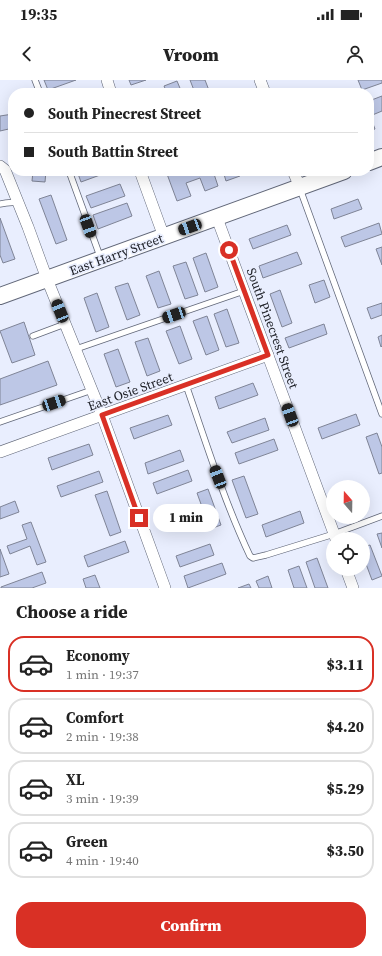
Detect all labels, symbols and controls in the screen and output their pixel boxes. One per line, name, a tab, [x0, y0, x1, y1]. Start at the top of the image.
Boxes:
text: 19:35	[20, 4, 57, 25]
text: Vroom	[163, 42, 219, 67]
icon: back	[16, 43, 38, 65]
icon: person	[344, 43, 366, 65]
text: South Pinecrest Street	[48, 103, 201, 124]
text: South Battin Street	[48, 141, 178, 162]
car	[78, 213, 98, 239]
car	[177, 217, 203, 237]
street label: East Harry Street	[67, 229, 166, 279]
route start	[220, 241, 238, 259]
street label: South Pinecrest Street	[243, 265, 303, 392]
car	[50, 298, 70, 324]
car	[161, 305, 187, 325]
street label: East Osie Street	[85, 368, 176, 415]
car	[41, 393, 67, 413]
car	[280, 402, 300, 428]
car	[208, 464, 228, 490]
north arrow	[326, 480, 370, 524]
map controls	[326, 480, 370, 576]
callout: 1 min	[153, 504, 219, 532]
route end	[130, 509, 148, 527]
text: 1 min	[169, 509, 203, 526]
button: locate	[326, 532, 370, 576]
text: Choose a ride	[16, 599, 128, 624]
text: Economy	[66, 645, 130, 666]
icon: car	[18, 646, 54, 682]
text: $3.11	[326, 654, 364, 675]
text: 1 min · 19:37	[66, 666, 139, 683]
text: Comfort	[66, 707, 124, 728]
icon: car	[18, 708, 54, 744]
text: $4.20	[326, 716, 364, 737]
text: 2 min · 19:38	[66, 728, 139, 745]
text: XL	[66, 769, 85, 790]
icon: car	[18, 770, 54, 806]
text: $5.29	[326, 778, 364, 799]
text: 3 min · 19:39	[66, 790, 139, 807]
text: Green	[66, 831, 108, 852]
icon: car	[18, 832, 54, 868]
text: $3.50	[326, 840, 364, 861]
text: 4 min · 19:40	[66, 852, 139, 869]
button: Confirm	[16, 902, 366, 948]

